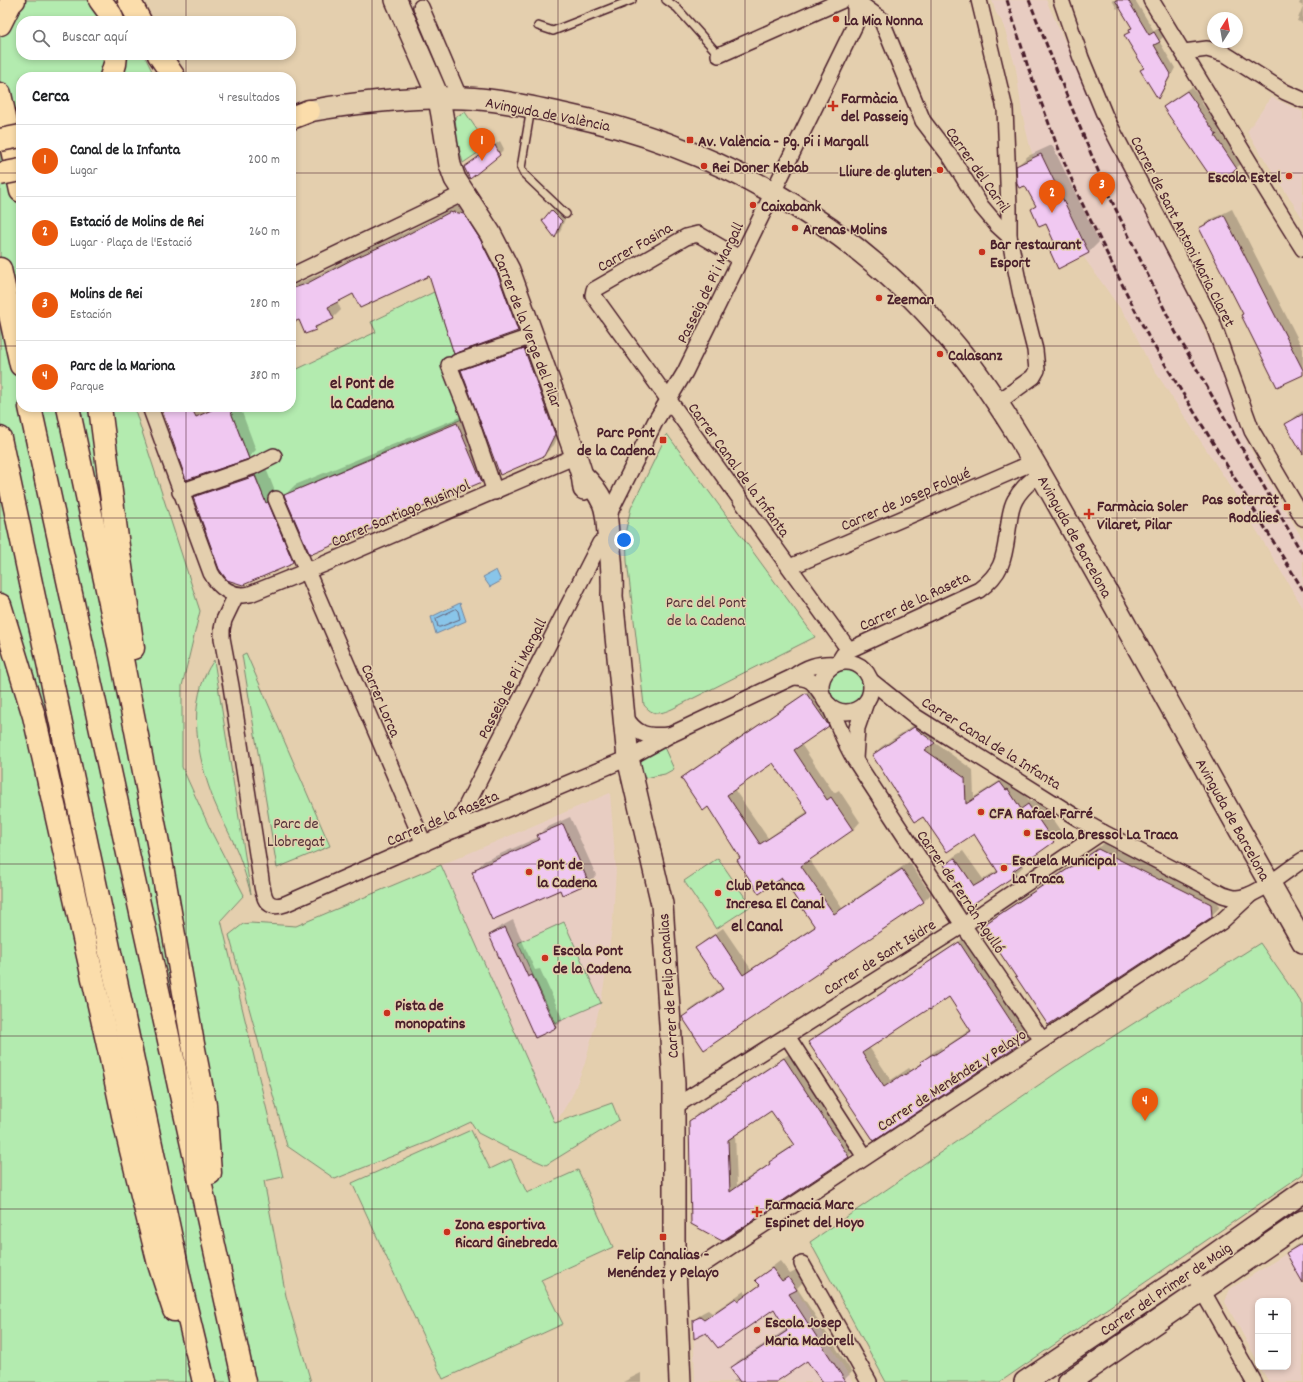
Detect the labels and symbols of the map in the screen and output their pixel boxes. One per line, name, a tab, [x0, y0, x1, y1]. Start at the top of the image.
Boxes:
place label: La Mia Nonna	[844, 10, 924, 33]
north arrow	[1207, 12, 1243, 48]
marker: La Mia Nonna	[831, 14, 841, 24]
place label: Farmàcia del Passeig	[841, 88, 908, 129]
street label: Avinguda de València	[483, 92, 612, 139]
marker: Farmàcia del Passeig	[828, 101, 838, 111]
street label: Carrer del Carril	[939, 123, 1015, 218]
pin: 1	[469, 128, 495, 161]
place label: Av. València - Pg. Pi i Margall	[698, 131, 869, 154]
street label: Carrer de Sant Antoni Maria Claret	[1123, 133, 1240, 332]
marker: Av. València - Pg. Pi i Margall	[685, 135, 695, 145]
place label: Rei Doner Kebab	[712, 157, 809, 180]
marker: Rei Doner Kebab	[699, 161, 709, 171]
place label: Lliure de gluten	[839, 161, 932, 184]
marker: Lliure de gluten	[935, 165, 945, 175]
place label: Escola Estel	[1208, 167, 1281, 190]
marker: Escola Estel	[1284, 171, 1294, 181]
pin: 3	[1089, 172, 1115, 205]
pin: 2	[1039, 180, 1065, 213]
place label: Caixabank	[761, 196, 822, 219]
marker: Caixabank	[748, 200, 758, 210]
street label: Carrer Fasina	[594, 217, 677, 279]
street label: Passeig de Pi i Margall	[672, 218, 751, 348]
place label: Arenas Molins	[803, 219, 888, 242]
marker: Arenas Molins	[790, 223, 800, 233]
place label: Bar restaurant Esport	[990, 234, 1082, 275]
marker: Bar restaurant Esport	[977, 247, 987, 257]
street label: Carrer de la Verge del Pilar	[486, 250, 567, 412]
place label: Zeeman	[887, 289, 934, 312]
marker: Zeeman	[874, 293, 884, 303]
place label: Calasanz	[948, 345, 1003, 368]
marker: Calasanz	[935, 349, 945, 359]
district label: el Pont de la Cadena	[330, 373, 395, 417]
street label: Carrer Canal de la Infanta	[681, 399, 795, 543]
place label: Parc Pont de la Cadena	[577, 422, 656, 463]
marker: Parc Pont de la Cadena	[658, 435, 668, 445]
street label: Carrer de Josep Folqué	[838, 463, 974, 538]
street label: Avinguda de Barcelona	[1031, 472, 1117, 603]
street label: Carrer Santiago Rusinyol	[328, 475, 474, 554]
place label: Pas soterrat Rodalies	[1202, 489, 1279, 530]
place label: Farmàcia Soler Vilaret, Pilar	[1097, 496, 1189, 537]
marker: Pas soterrat Rodalies	[1282, 502, 1292, 512]
marker: Farmàcia Soler Vilaret, Pilar	[1084, 509, 1094, 519]
your location	[614, 530, 634, 550]
street label: Carrer de la Raseta	[856, 566, 975, 638]
park label: Parc del Pont de la Cadena	[666, 592, 746, 633]
street label: Passeig de Pi i Margall	[473, 615, 554, 743]
street label: Carrer Lorca	[354, 661, 406, 742]
street label: Carrer Canal de la Infanta	[916, 692, 1066, 797]
street label: Avinguda de Barcelona	[1189, 755, 1275, 886]
street label: Carrer de la Raseta	[383, 785, 503, 853]
place label: CFA Rafael Farré	[989, 803, 1093, 826]
marker: CFA Rafael Farré	[976, 807, 986, 817]
park label: Parc de Llobregat	[267, 813, 325, 854]
place label: Escola Bressol La Traca	[1035, 824, 1179, 847]
street label: Carrer de Ferràn Agulló	[910, 826, 1010, 959]
marker: Escola Bressol La Traca	[1022, 828, 1032, 838]
place label: Escuela Municipal La Traca	[1012, 850, 1116, 891]
place label: Pont de la Cadena	[537, 854, 598, 895]
marker: Escuela Municipal La Traca	[999, 863, 1009, 873]
marker: Pont de la Cadena	[524, 867, 534, 877]
place label: Club Petanca Incresa El Canal	[726, 875, 825, 916]
marker: Club Petanca Incresa El Canal	[713, 888, 723, 898]
street label: Carrer de Felip Canalias	[653, 912, 686, 1059]
street label: Carrer de Sant Isidre	[820, 914, 941, 1002]
district label: el Canal	[731, 916, 784, 940]
place label: Escola Pont de la Cadena	[553, 940, 633, 981]
marker: Escola Pont de la Cadena	[540, 953, 550, 963]
place label: Pista de monopatins	[395, 995, 466, 1036]
marker: Pista de monopatins	[382, 1008, 392, 1018]
street label: Carrer de Menéndez y Pelayo	[873, 1024, 1032, 1138]
pin: 4	[1132, 1088, 1158, 1121]
place label: Farmacia Marc Espinet del Hoyo	[765, 1194, 864, 1235]
marker: Farmacia Marc Espinet del Hoyo	[752, 1207, 762, 1217]
place label: Zona esportiva Ricard Ginebreda	[455, 1214, 559, 1255]
marker: Zona esportiva Ricard Ginebreda	[442, 1227, 452, 1237]
marker: Felip Canalias - Menéndez y Pelayo	[658, 1232, 668, 1242]
street label: Carrer del Primer de Maig	[1096, 1237, 1237, 1343]
place label: Felip Canalias - Menéndez y Pelayo	[607, 1244, 719, 1285]
place label: Escola Josep Maria Madorell	[765, 1312, 854, 1353]
marker: Escola Josep Maria Madorell	[752, 1325, 762, 1335]

